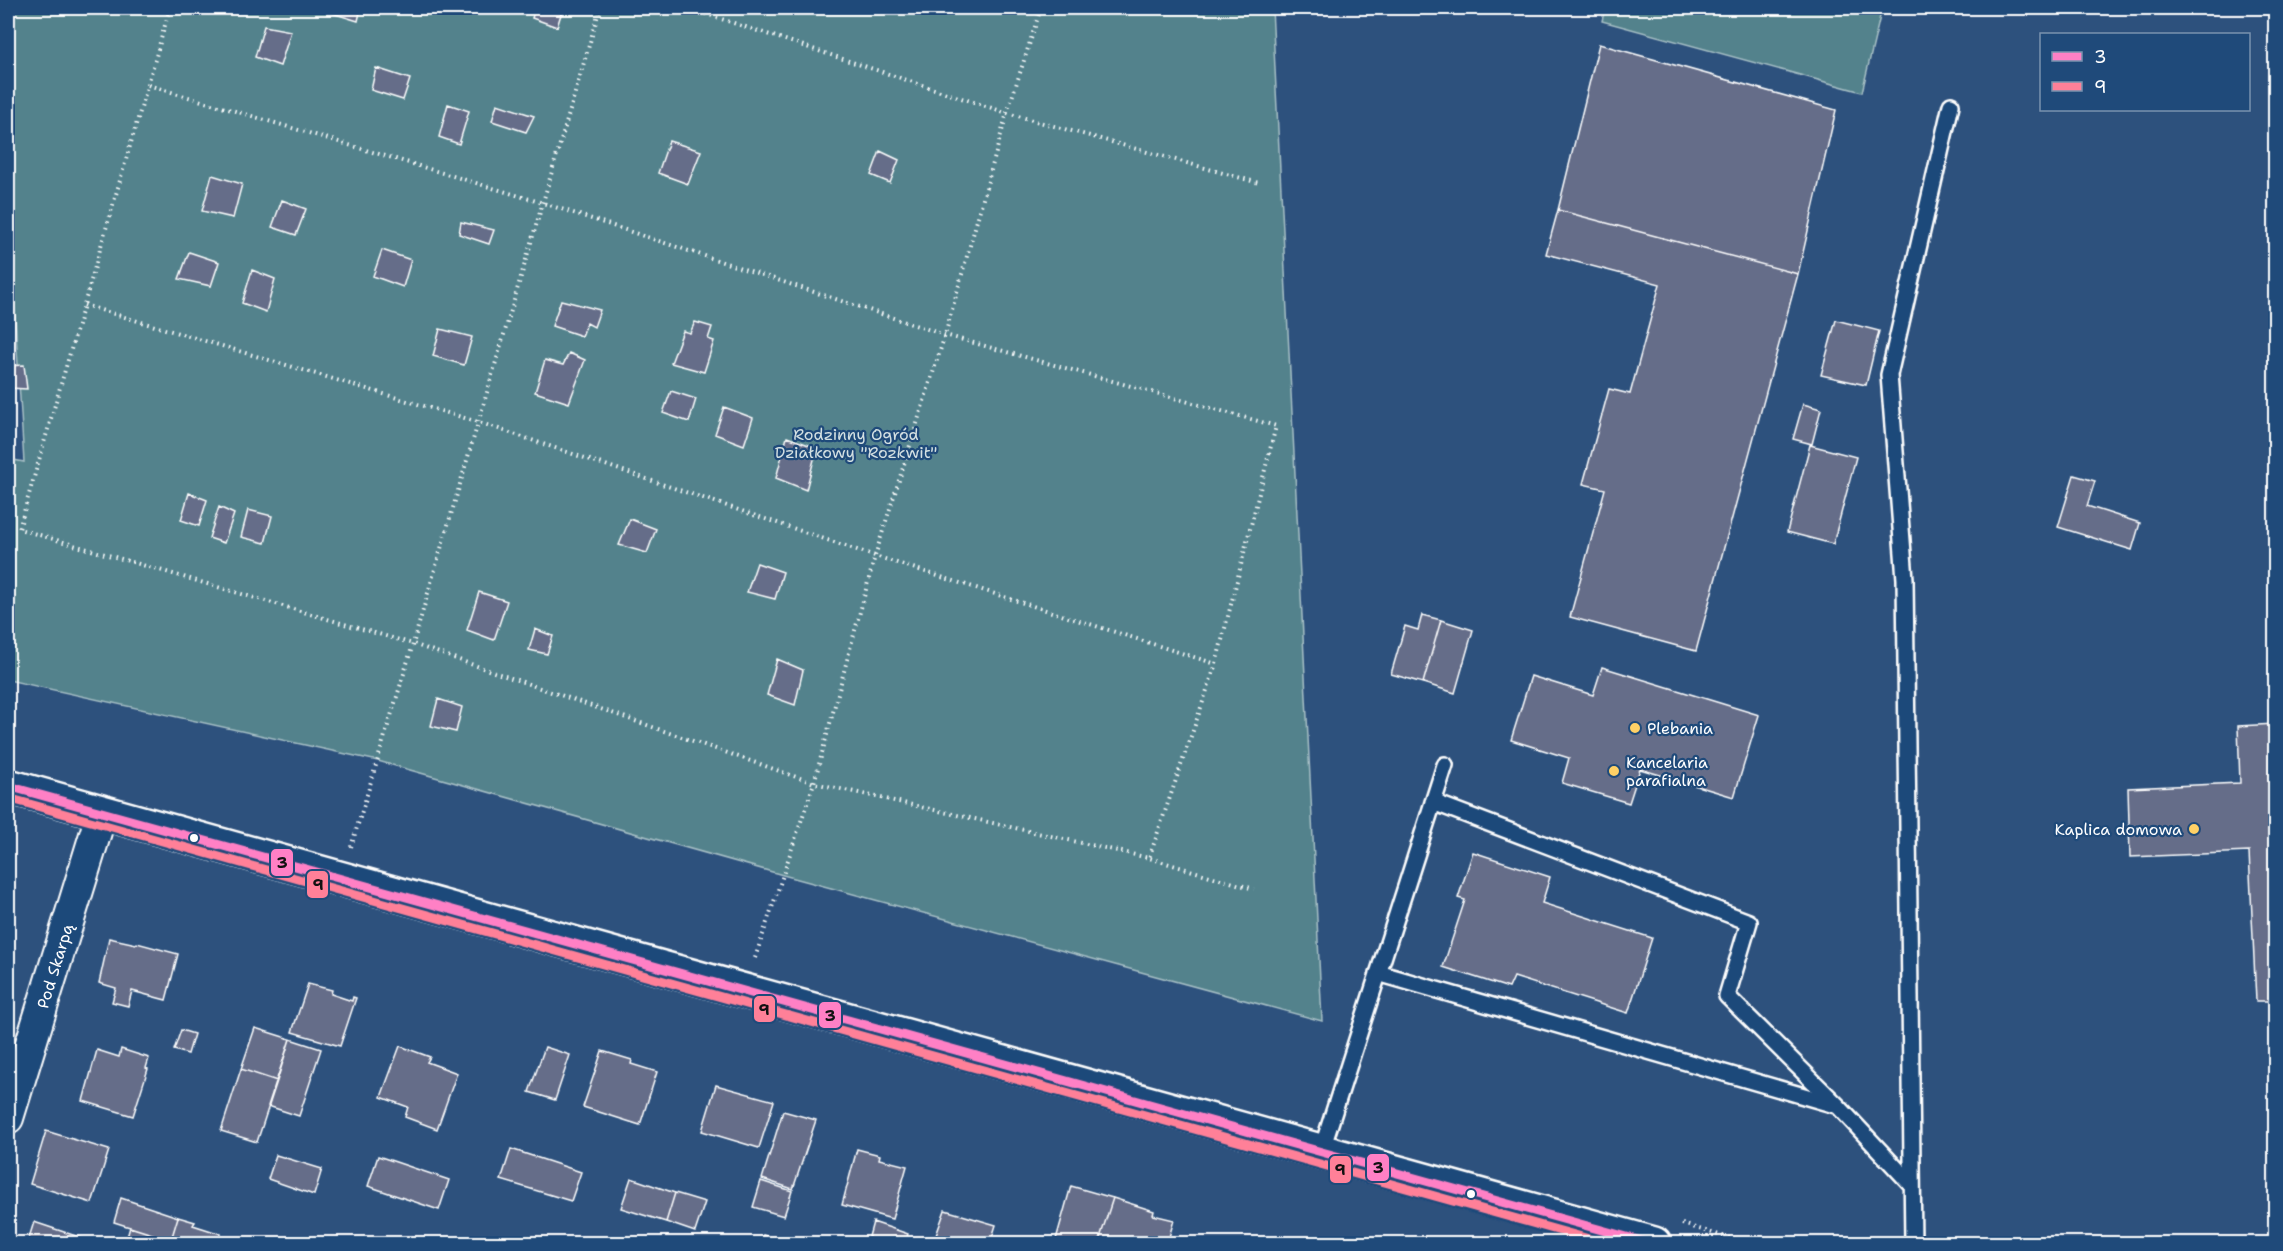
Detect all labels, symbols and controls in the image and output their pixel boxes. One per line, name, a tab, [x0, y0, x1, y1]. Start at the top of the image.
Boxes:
legend	[2040, 33, 2250, 111]
text: 3	[2094, 45, 2107, 69]
text: 9	[2094, 75, 2107, 99]
park label: Rodzinny Ogród Działkowy "Rozkwit"	[775, 424, 937, 463]
place label: Plebania	[1647, 718, 1713, 739]
marker: Plebania	[1628, 721, 1642, 735]
place label: Kancelaria parafialna	[1626, 752, 1708, 791]
marker: Kancelaria parafialna	[1607, 764, 1621, 778]
place label: Kaplica domowa	[2055, 819, 2182, 840]
marker: Kaplica domowa	[2187, 822, 2201, 836]
unlabelled marker	[188, 832, 200, 844]
line badge: 3	[270, 848, 294, 877]
text: 3	[276, 852, 288, 873]
line badge: 9	[306, 870, 329, 899]
text: 9	[312, 874, 324, 895]
street label: Pod Skarpą	[32, 920, 78, 1011]
line badge: 9	[753, 995, 776, 1023]
text: 9	[758, 999, 770, 1020]
line badge: 3	[818, 1001, 842, 1029]
text: 3	[824, 1005, 836, 1026]
line badge: 3	[1366, 1153, 1390, 1182]
line badge: 9	[1329, 1155, 1352, 1184]
text: 3	[1372, 1157, 1384, 1178]
text: 9	[1334, 1159, 1346, 1180]
unlabelled marker	[1465, 1188, 1477, 1200]

